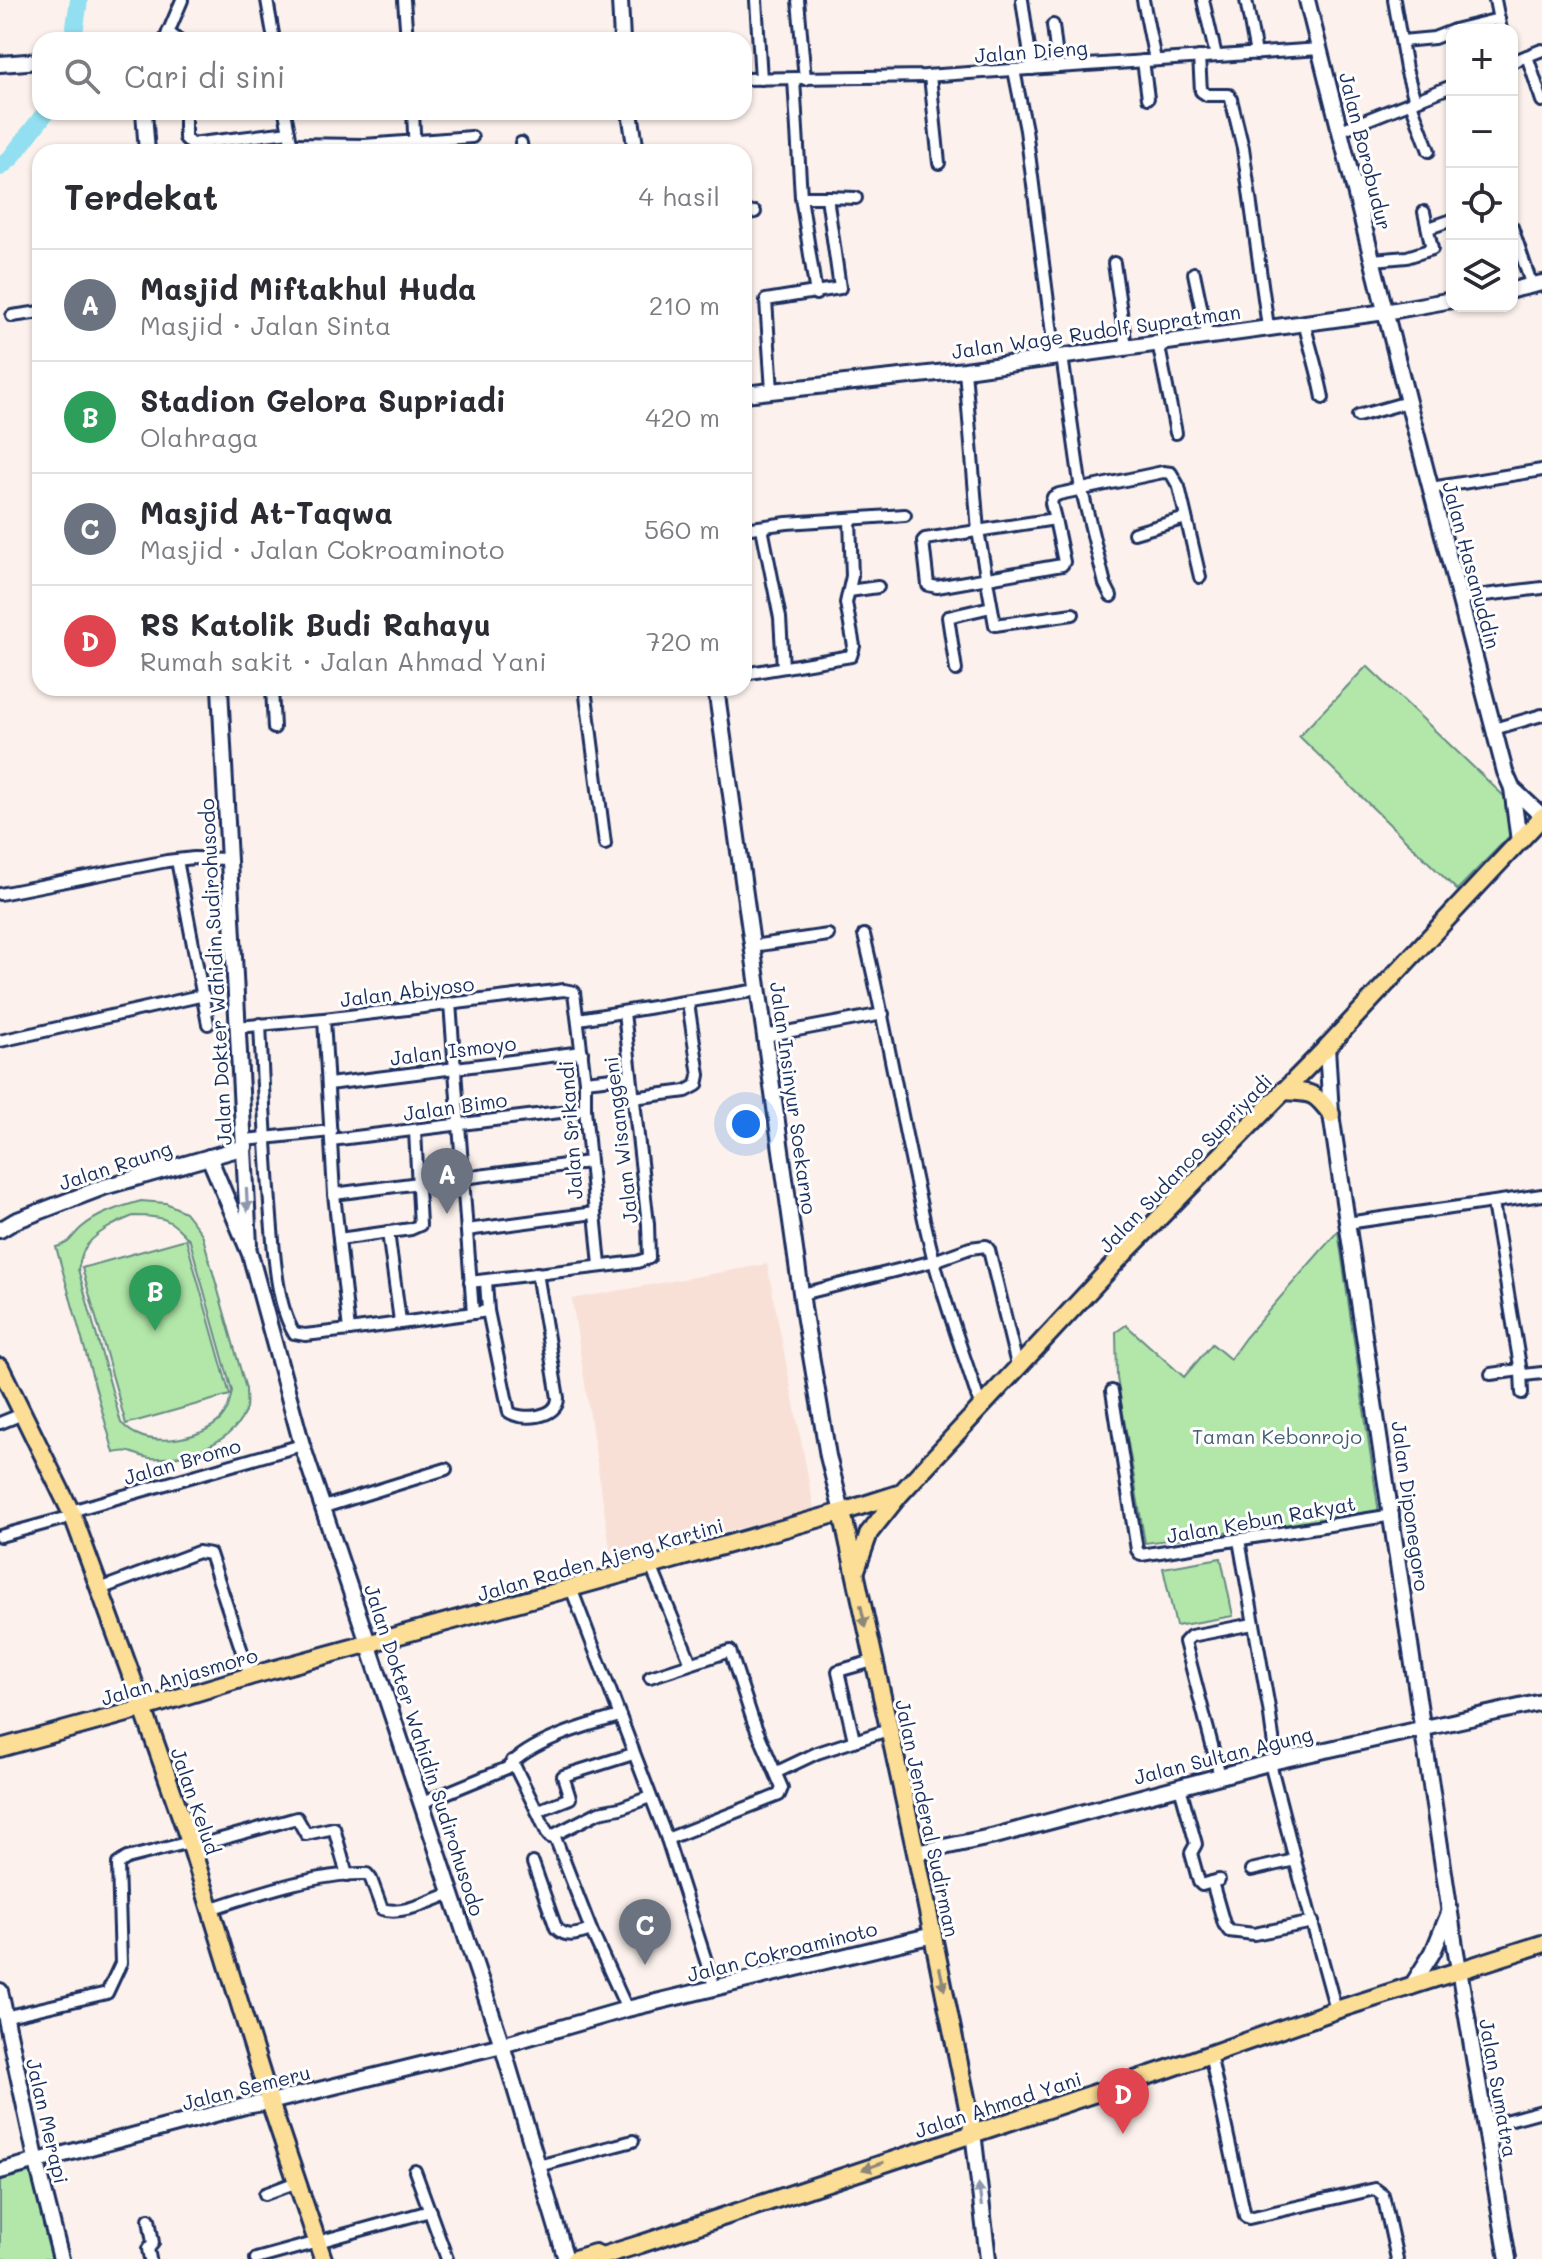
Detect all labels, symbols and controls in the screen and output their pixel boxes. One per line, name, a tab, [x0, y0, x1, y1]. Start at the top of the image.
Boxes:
map controls	[1446, 24, 1518, 312]
button: +	[1446, 24, 1518, 96]
search box	[32, 32, 752, 120]
street label: Jalan Dieng	[974, 34, 1088, 68]
icon: search	[60, 54, 104, 98]
text: Cari di sini	[124, 56, 285, 96]
street label: Jalan Borobudur	[1334, 69, 1398, 233]
button: −	[1446, 96, 1518, 168]
button: locate	[1446, 168, 1518, 240]
text: Terdekat	[64, 174, 218, 219]
text: 4 hasil	[638, 179, 720, 213]
button: layers	[1446, 240, 1518, 312]
text: Masjid Miftakhul Huda	[140, 268, 476, 308]
text: A	[81, 288, 99, 322]
text: 210 m	[649, 288, 720, 322]
street label: Jalan Wage Rudolf Supratman	[950, 298, 1242, 364]
text: Masjid · Jalan Sinta	[140, 308, 391, 342]
text: Stadion Gelora Supriadi	[140, 380, 506, 420]
text: B	[81, 400, 99, 434]
text: 420 m	[645, 400, 720, 434]
text: Olahraga	[140, 420, 259, 454]
street label: Jalan Hasanuddin	[1437, 479, 1507, 651]
text: Masjid At-Taqwa	[140, 492, 393, 532]
text: C	[80, 512, 100, 546]
text: 560 m	[644, 512, 720, 546]
text: Masjid · Jalan Cokroaminoto	[140, 532, 504, 566]
text: RS Katolik Budi Rahayu	[140, 604, 491, 644]
text: D	[81, 624, 99, 658]
text: 720 m	[646, 624, 720, 658]
text: Rumah sakit · Jalan Ahmad Yani	[140, 644, 547, 678]
street label: Jalan Dokter Wahidin Sudirohusodo	[193, 798, 237, 1146]
street label: Jalan Abiyoso	[338, 970, 476, 1012]
street label: Jalan Insinyur Soekarno	[765, 980, 823, 1216]
street label: Jalan Ismoyo	[388, 1029, 518, 1071]
street label: Jalan Wisanggeni	[597, 1055, 643, 1225]
street label: Jalan Srikandi	[552, 1060, 588, 1200]
street label: Jalan Sudanco Supriyadi	[1093, 1068, 1277, 1258]
street label: Jalan Bimo	[401, 1086, 509, 1126]
your location	[726, 1104, 766, 1144]
street label: Jalan Raung	[55, 1135, 175, 1195]
pin: A	[421, 1148, 473, 1214]
one-way arrow	[241, 1188, 254, 1213]
pin: B	[129, 1265, 181, 1331]
street label: Jalan Diponegoro	[1386, 1419, 1436, 1593]
park label: Taman Kebonrojo	[1192, 1423, 1362, 1449]
street label: Jalan Bromo	[120, 1432, 244, 1490]
street label: Jalan Kebun Rakyat	[1164, 1490, 1358, 1548]
street label: Jalan Raden Ajeng Kartini	[474, 1511, 726, 1607]
street label: Jalan Dokter Wahidin Sudirohusodo	[359, 1581, 491, 1919]
one-way arrow	[857, 1604, 870, 1629]
street label: Jalan Anjasmoro	[98, 1641, 261, 1711]
street label: Jalan Jenderal Sudirman	[890, 1697, 966, 1939]
street label: Jalan Sultan Agung	[1131, 1720, 1315, 1790]
street label: Jalan Kelud	[166, 1744, 226, 1858]
pin: C	[619, 1899, 671, 1965]
street label: Jalan Cokroaminoto	[684, 1915, 880, 1987]
one-way arrow	[937, 1967, 949, 1992]
street label: Jalan Sumatra	[1474, 2017, 1524, 2159]
street label: Jalan Merapi	[21, 2056, 75, 2186]
street label: Jalan Semeru	[179, 2058, 313, 2116]
street label: Jalan Ahmad Yani	[911, 2065, 1085, 2143]
pin: D	[1097, 2068, 1149, 2134]
one-way arrow	[860, 2160, 884, 2172]
one-way arrow	[973, 2183, 986, 2208]

